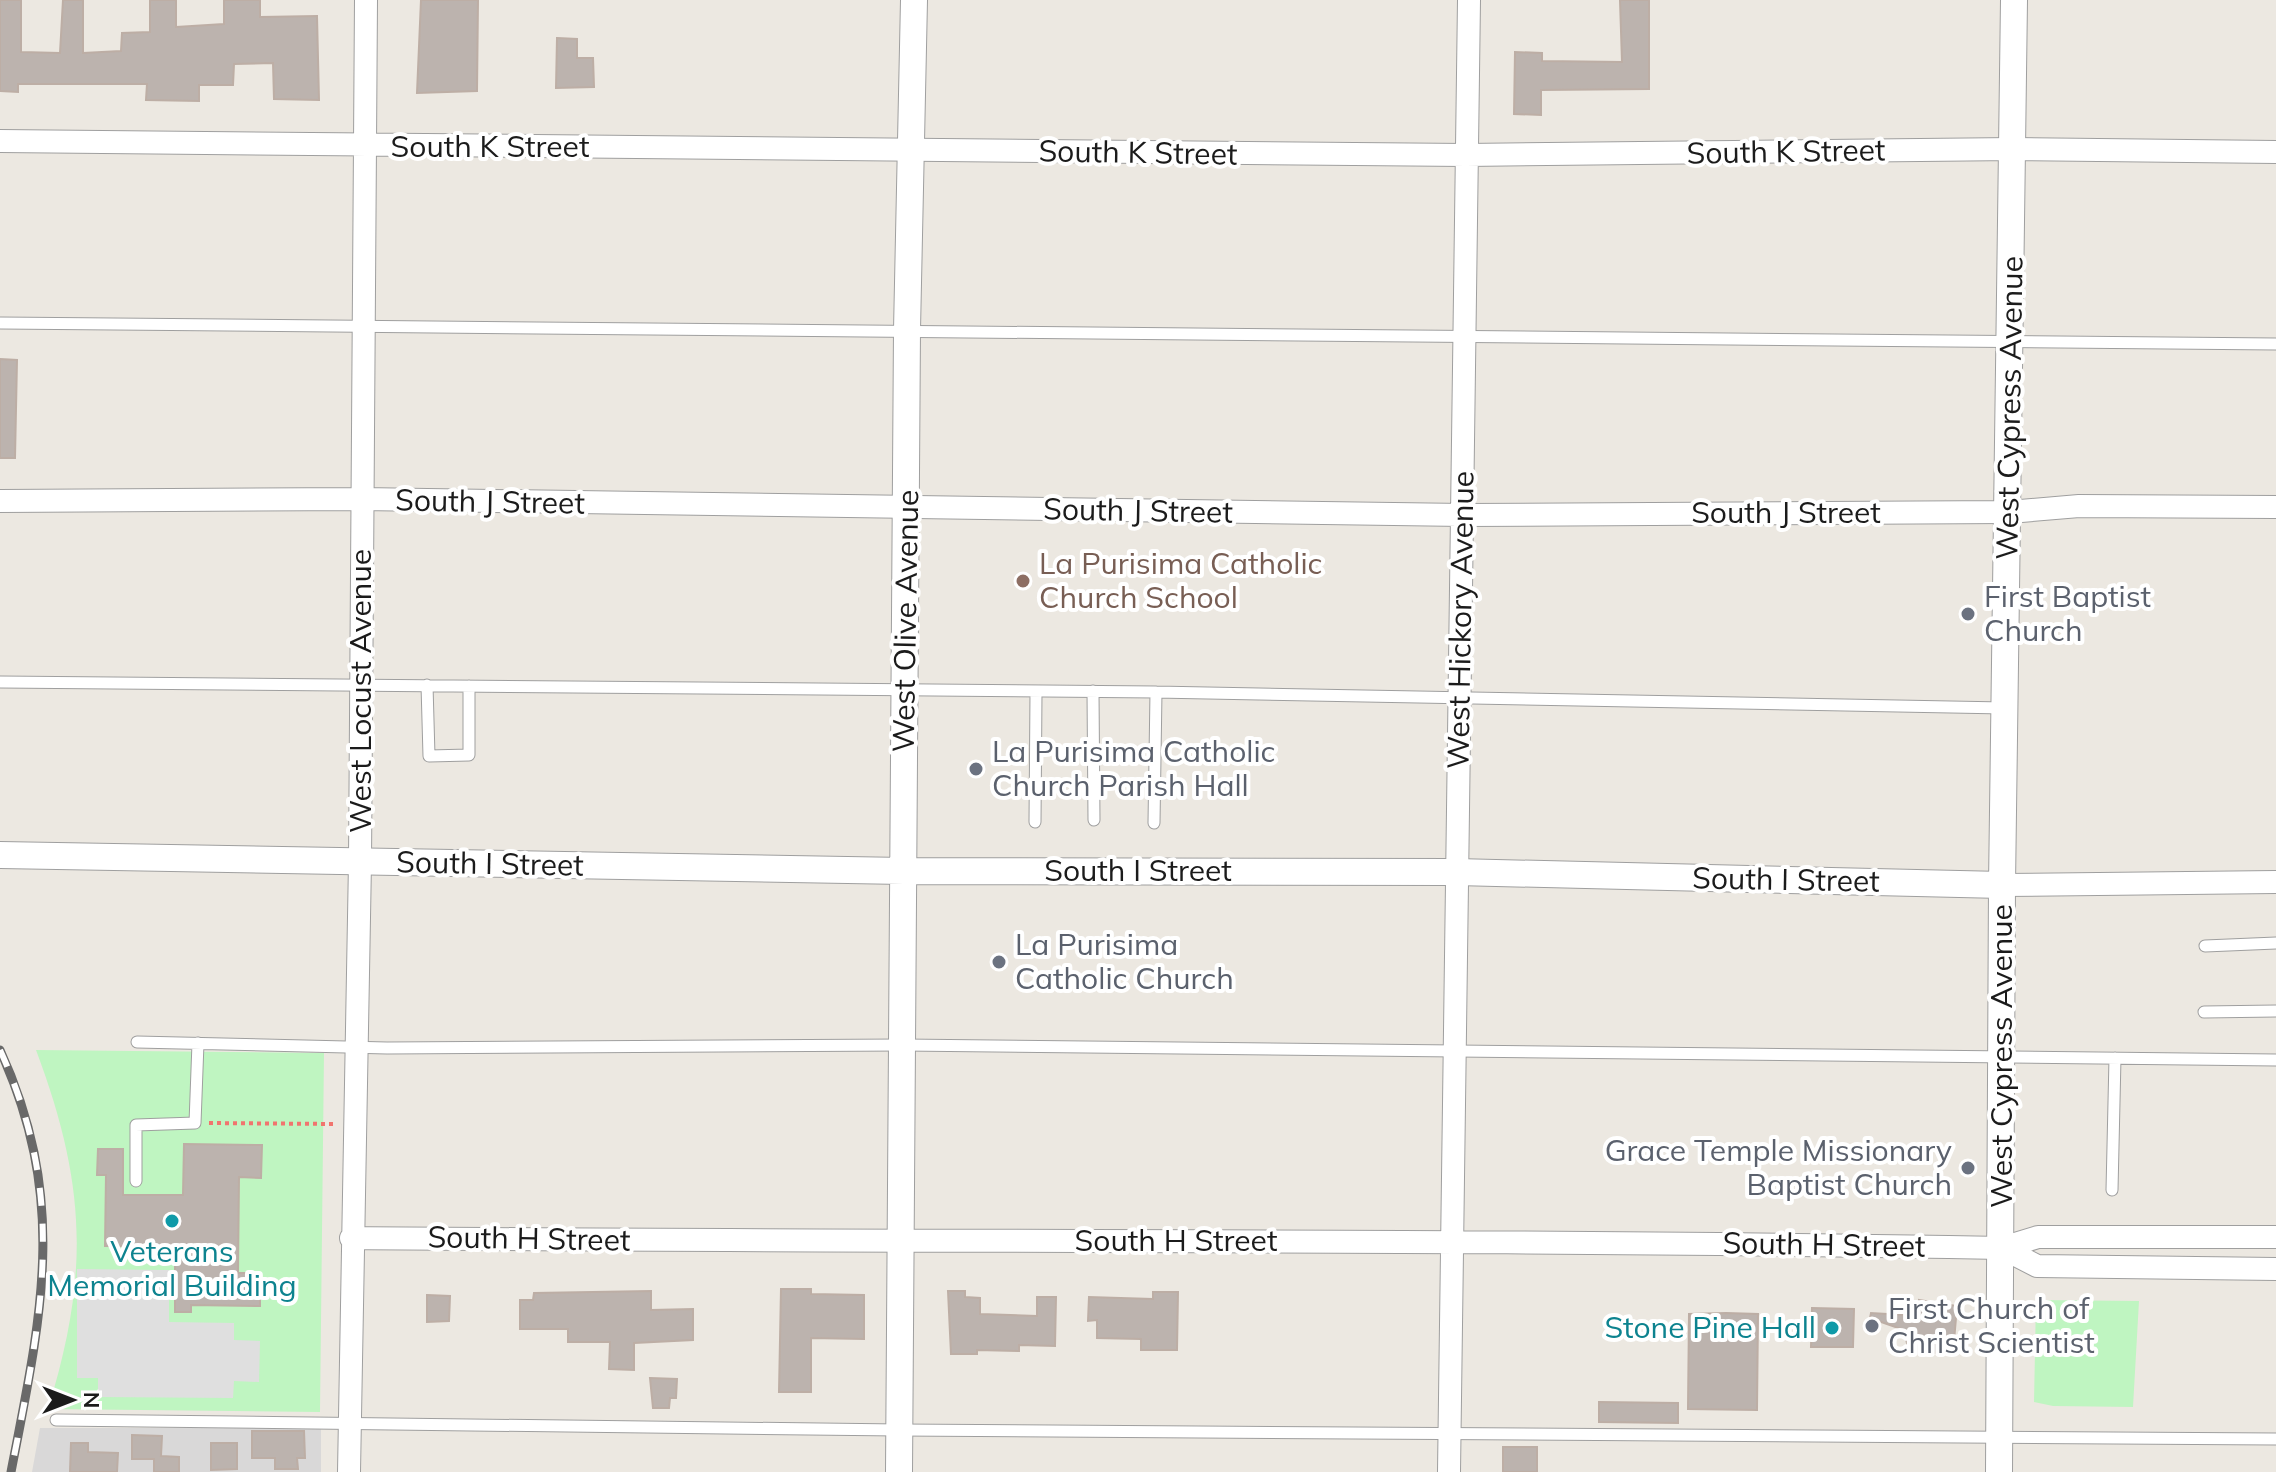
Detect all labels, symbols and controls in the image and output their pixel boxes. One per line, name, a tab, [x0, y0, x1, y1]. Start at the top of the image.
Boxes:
street label: South K Street	[391, 127, 589, 165]
street label: South K Street	[1686, 130, 1886, 172]
street label: South K Street	[1038, 131, 1238, 173]
street label: West Cypress Avenue	[1987, 256, 2031, 560]
street label: West Hickory Avenue	[1438, 471, 1482, 769]
street label: South J Street	[395, 480, 585, 522]
street label: West Olive Avenue	[884, 489, 926, 753]
street label: South J Street	[1043, 489, 1233, 531]
street label: South J Street	[1691, 493, 1881, 531]
place label: La Purisima Catholic Church School	[1039, 544, 1322, 616]
street label: West Locust Avenue	[341, 549, 379, 833]
marker: La Purisima Catholic Church School	[1014, 572, 1032, 590]
place label: First Baptist Church	[1984, 577, 2151, 649]
marker: First Baptist Church	[1959, 605, 1977, 623]
place label: La Purisima Catholic Church Parish Hall	[992, 732, 1275, 804]
marker: La Purisima Catholic Church Parish Hall	[967, 760, 985, 778]
street label: South I Street	[396, 842, 584, 884]
street label: South I Street	[1044, 851, 1232, 889]
street label: South I Street	[1692, 858, 1880, 900]
street label: West Cypress Avenue	[1982, 904, 2020, 1208]
place label: La Purisima Catholic Church	[1015, 925, 1234, 997]
marker: La Purisima Catholic Church	[990, 953, 1008, 971]
place label: Grace Temple Missionary Baptist Church	[1605, 1131, 1952, 1203]
marker: Grace Temple Missionary Baptist Church	[1959, 1159, 1977, 1177]
marker: Veterans Memorial Building	[163, 1212, 181, 1230]
street label: South H Street	[427, 1217, 631, 1259]
street label: South H Street	[1075, 1221, 1277, 1259]
street label: South H Street	[1722, 1223, 1926, 1265]
place label: Veterans Memorial Building	[47, 1232, 297, 1304]
place label: First Church of Christ Scientist	[1888, 1289, 2095, 1361]
place label: Stone Pine Hall	[1604, 1308, 1816, 1346]
marker: First Church of Christ Scientist	[1863, 1317, 1881, 1335]
marker: Stone Pine Hall	[1823, 1319, 1841, 1337]
north arrow	[32, 1360, 112, 1440]
text: N	[78, 1392, 106, 1408]

